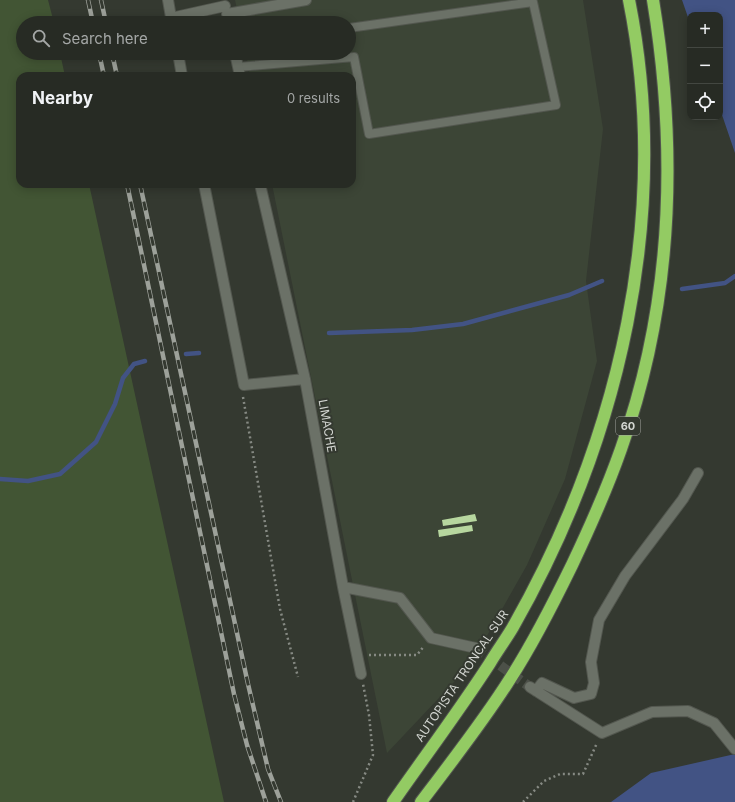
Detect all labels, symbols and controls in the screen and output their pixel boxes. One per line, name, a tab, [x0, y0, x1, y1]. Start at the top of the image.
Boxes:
map controls	[687, 12, 723, 120]
button: +	[687, 12, 723, 48]
search box	[16, 16, 356, 60]
icon: search	[30, 27, 52, 49]
text: Search here	[62, 29, 148, 48]
button: −	[687, 48, 723, 84]
button: locate	[687, 84, 723, 120]
text: Nearby	[32, 88, 93, 108]
text: 0 results	[287, 90, 340, 106]
street label: LIMACHE	[315, 398, 340, 454]
road number: 60	[616, 417, 640, 435]
street label: AUTOPISTA TRONCAL SUR	[412, 607, 511, 744]

